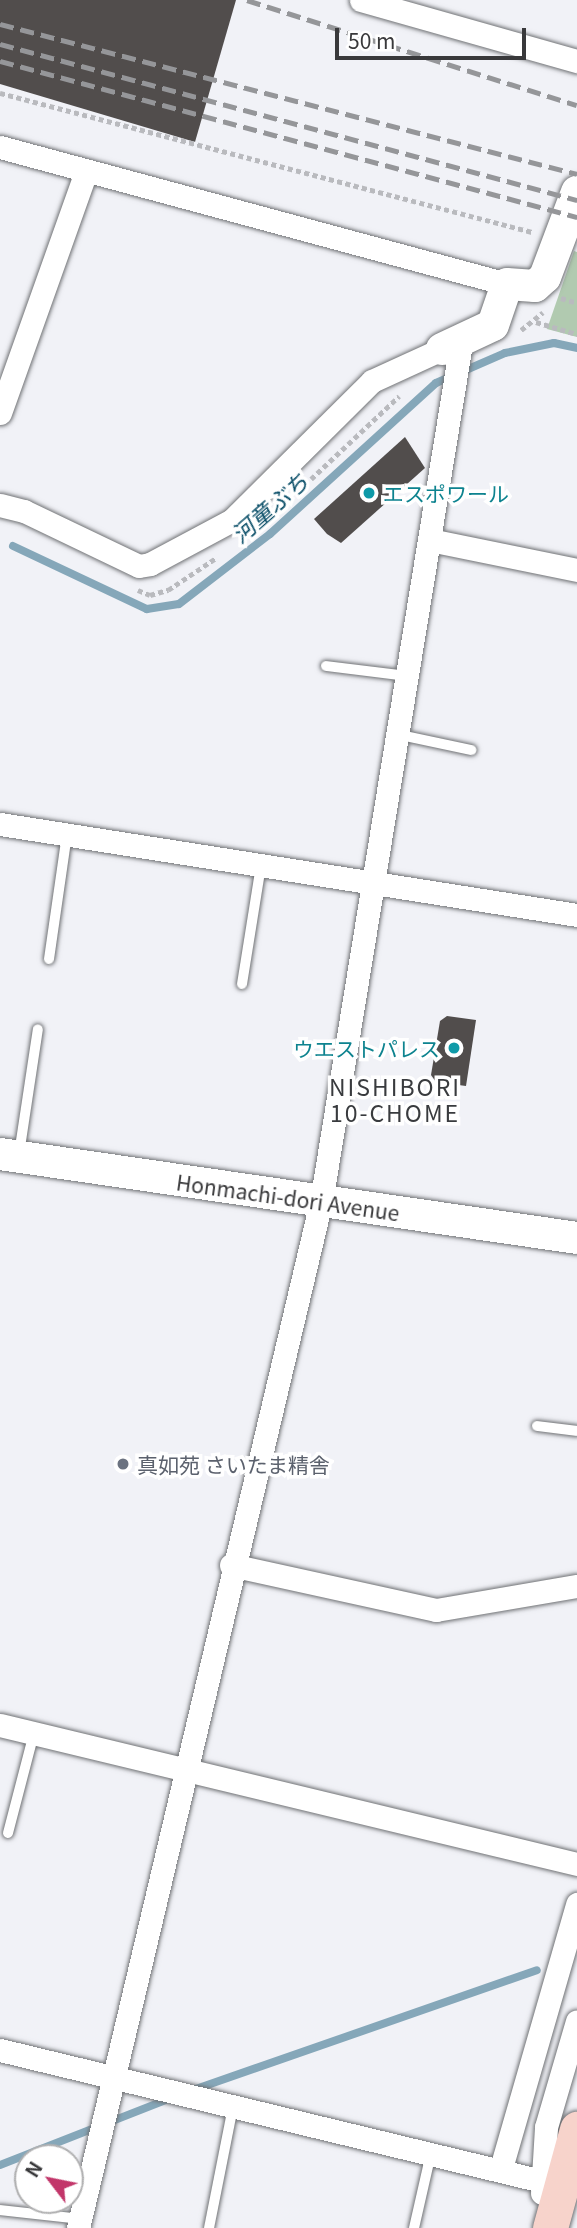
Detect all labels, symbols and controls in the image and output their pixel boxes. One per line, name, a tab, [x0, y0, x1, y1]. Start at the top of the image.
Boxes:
scale bar	[339, 14, 530, 58]
text: 50 m	[348, 25, 395, 55]
water label: 河童ぶち	[225, 466, 313, 548]
place label: エスポワール	[383, 480, 509, 506]
marker: エスポワール	[361, 485, 377, 501]
place label: ウエストパレス	[293, 1035, 440, 1061]
marker: ウエストパレス	[446, 1040, 462, 1056]
district label: NISHIBORI 10-CHOME	[330, 1072, 460, 1126]
street label: Honmachi-dori Avenue	[175, 1169, 401, 1225]
place label: 真如苑 さいたま精舎	[137, 1451, 331, 1477]
marker: 真如苑 さいたま精舎	[115, 1456, 131, 1472]
north arrow	[14, 2144, 84, 2214]
text: N	[17, 2155, 48, 2182]

